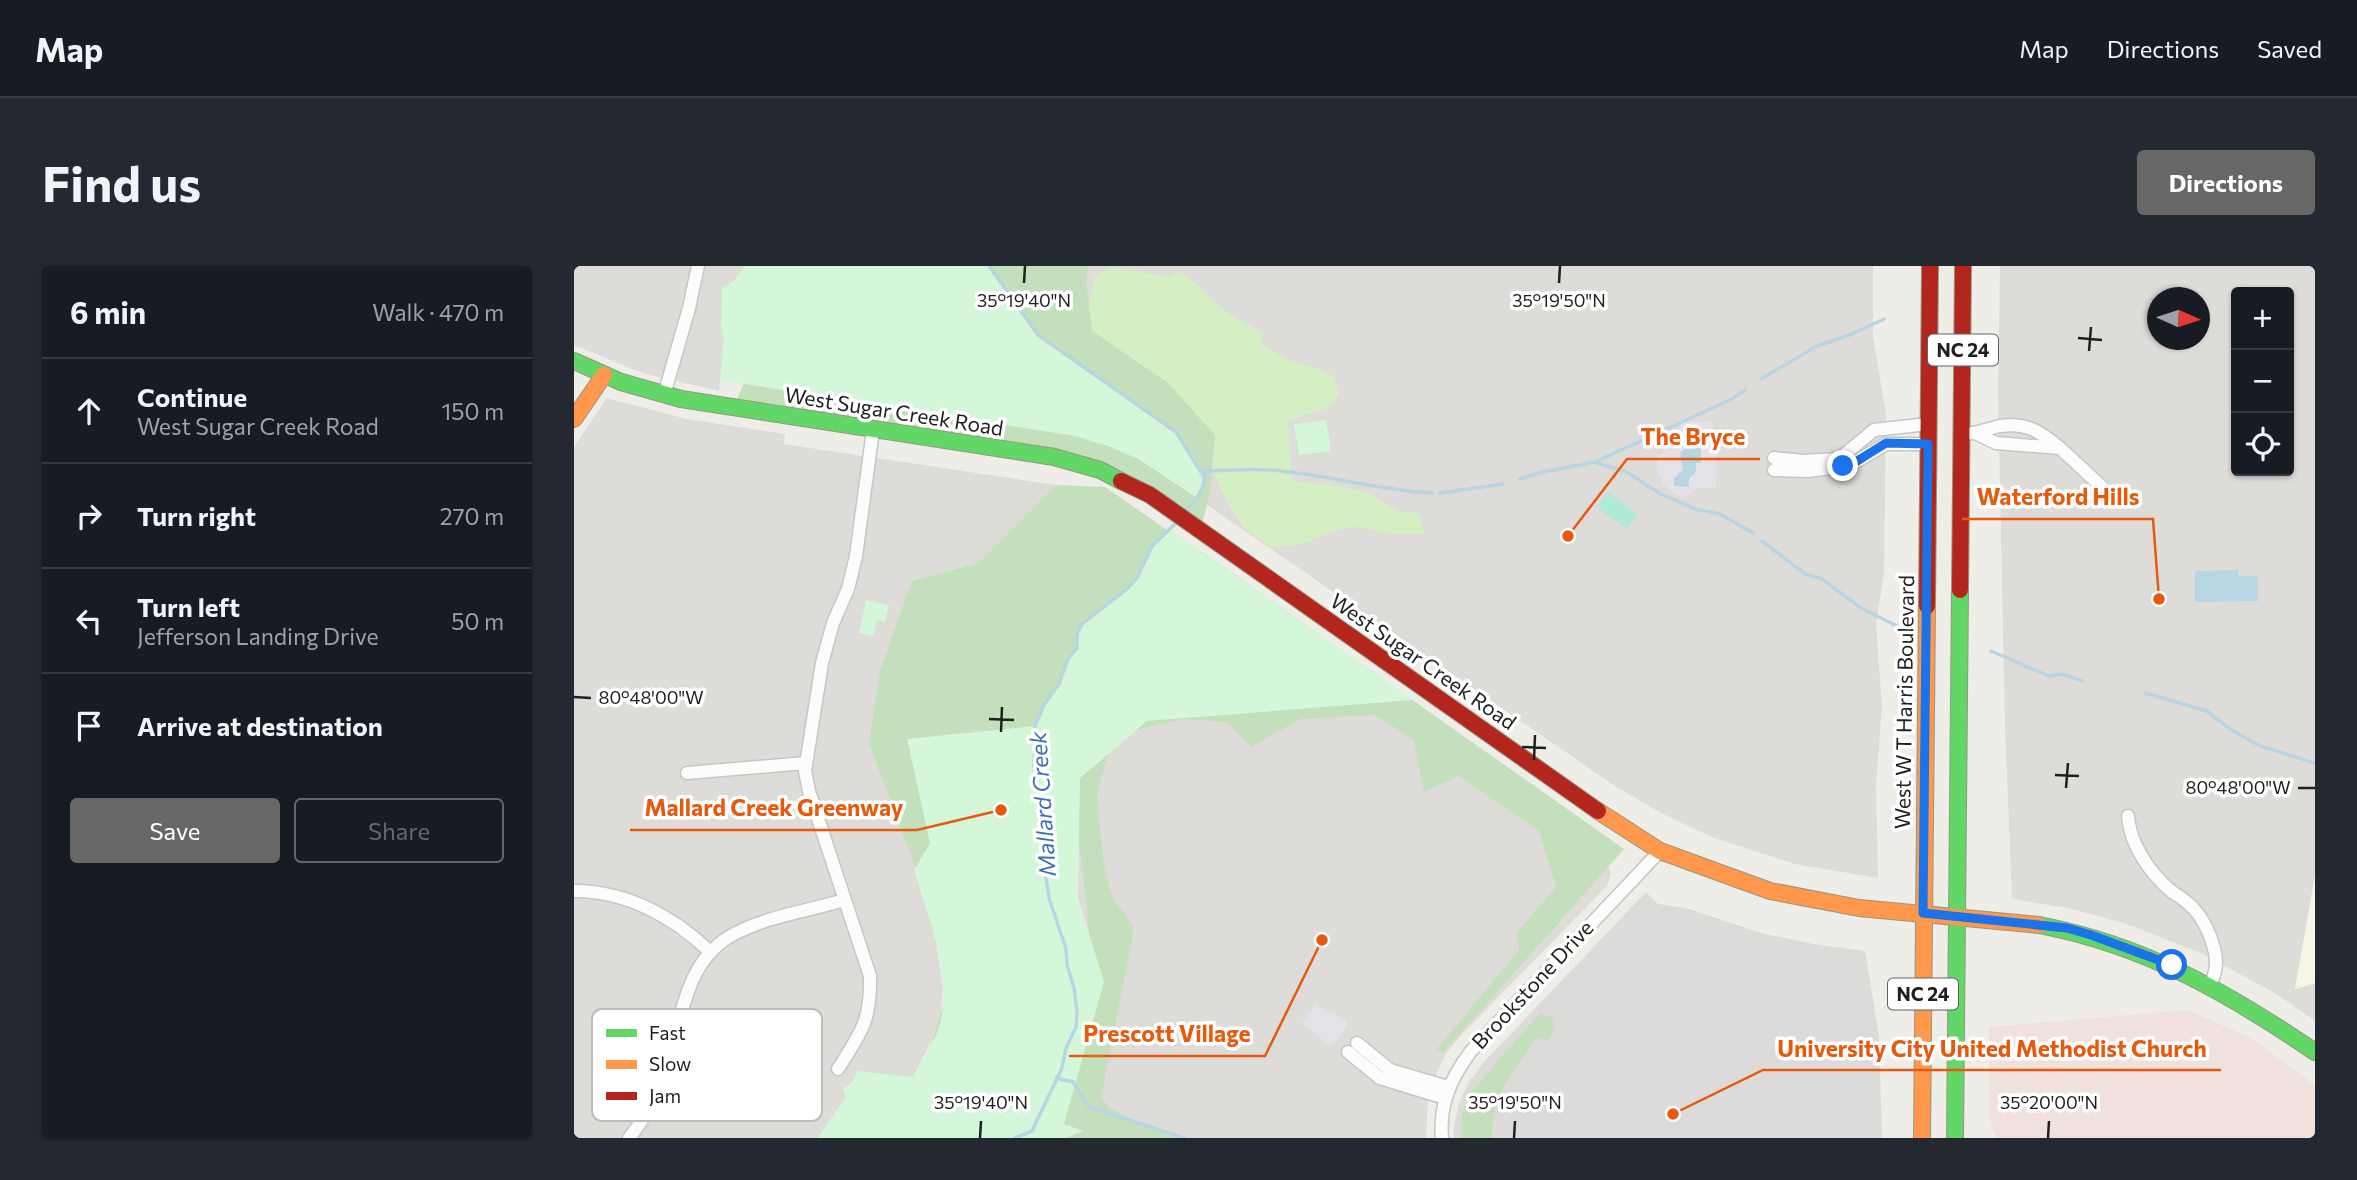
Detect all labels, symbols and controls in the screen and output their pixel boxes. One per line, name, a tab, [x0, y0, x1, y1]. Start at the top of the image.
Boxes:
text: Map	[35, 28, 103, 69]
text: Map	[2019, 34, 2069, 63]
text: Directions	[2107, 34, 2219, 63]
text: Saved	[2257, 34, 2322, 63]
button: Directions	[2137, 150, 2315, 215]
text: Find us	[42, 152, 201, 212]
north arrow	[2147, 287, 2210, 350]
map controls	[2231, 287, 2294, 476]
button: +	[2231, 287, 2294, 350]
text: 35°19'40"N	[977, 289, 1071, 311]
text: 35°19'50"N	[1512, 289, 1606, 311]
text: 6 min	[70, 293, 146, 330]
text: Walk · 470 m	[372, 298, 504, 326]
road number: NC 24	[1928, 334, 1998, 366]
button: −	[2231, 350, 2294, 413]
text: Continue	[137, 381, 247, 412]
street label: West Sugar Creek Road	[783, 381, 1005, 440]
icon: ahead	[70, 392, 108, 430]
text: 150 m	[441, 397, 504, 425]
text: West Sugar Creek Road	[137, 412, 379, 440]
button: locate	[2231, 413, 2294, 476]
callout: The Bryce	[1627, 415, 1760, 459]
text: The Bryce	[1641, 422, 1745, 450]
route end	[1827, 450, 1858, 481]
callout: Waterford Hills	[1962, 475, 2153, 519]
text: Waterford Hills	[1977, 482, 2140, 510]
icon: right	[70, 497, 108, 535]
text: Turn right	[137, 500, 256, 531]
text: 270 m	[440, 502, 504, 530]
street label: West W T Harris Boulevard	[1889, 575, 1918, 829]
street label: West Sugar Creek Road	[1326, 587, 1521, 734]
text: Turn left	[137, 591, 240, 622]
icon: left	[70, 602, 108, 640]
text: 50 m	[451, 607, 504, 635]
text: Jefferson Landing Drive	[137, 622, 379, 650]
text: 80°48'00"W	[598, 686, 704, 708]
icon: arrive	[70, 707, 108, 745]
text: Arrive at destination	[137, 710, 383, 741]
water label: Mallard Creek	[1023, 730, 1061, 878]
text: 80°48'00"W	[2185, 776, 2291, 798]
callout: Mallard Creek Greenway	[630, 786, 917, 830]
text: Mallard Creek Greenway	[645, 793, 904, 821]
button: Save	[70, 798, 280, 863]
button: Share	[294, 798, 504, 863]
street label: Brookstone Drive	[1466, 915, 1598, 1053]
route start	[2156, 949, 2187, 980]
road number: NC 24	[1888, 978, 1958, 1010]
legend	[592, 1009, 822, 1121]
callout: Prescott Village	[1069, 1012, 1265, 1056]
text: Prescott Village	[1083, 1019, 1251, 1047]
text: Fast	[649, 1021, 686, 1044]
callout: University City United Methodist Church	[1763, 1026, 2221, 1070]
text: University City United Methodist Church	[1777, 1034, 2207, 1062]
text: Slow	[649, 1052, 691, 1075]
text: Jam	[649, 1084, 681, 1107]
text: 35°19'40"N	[934, 1091, 1028, 1113]
text: 35°19'50"N	[1468, 1091, 1562, 1113]
text: 35°20'00"N	[2000, 1091, 2098, 1113]

